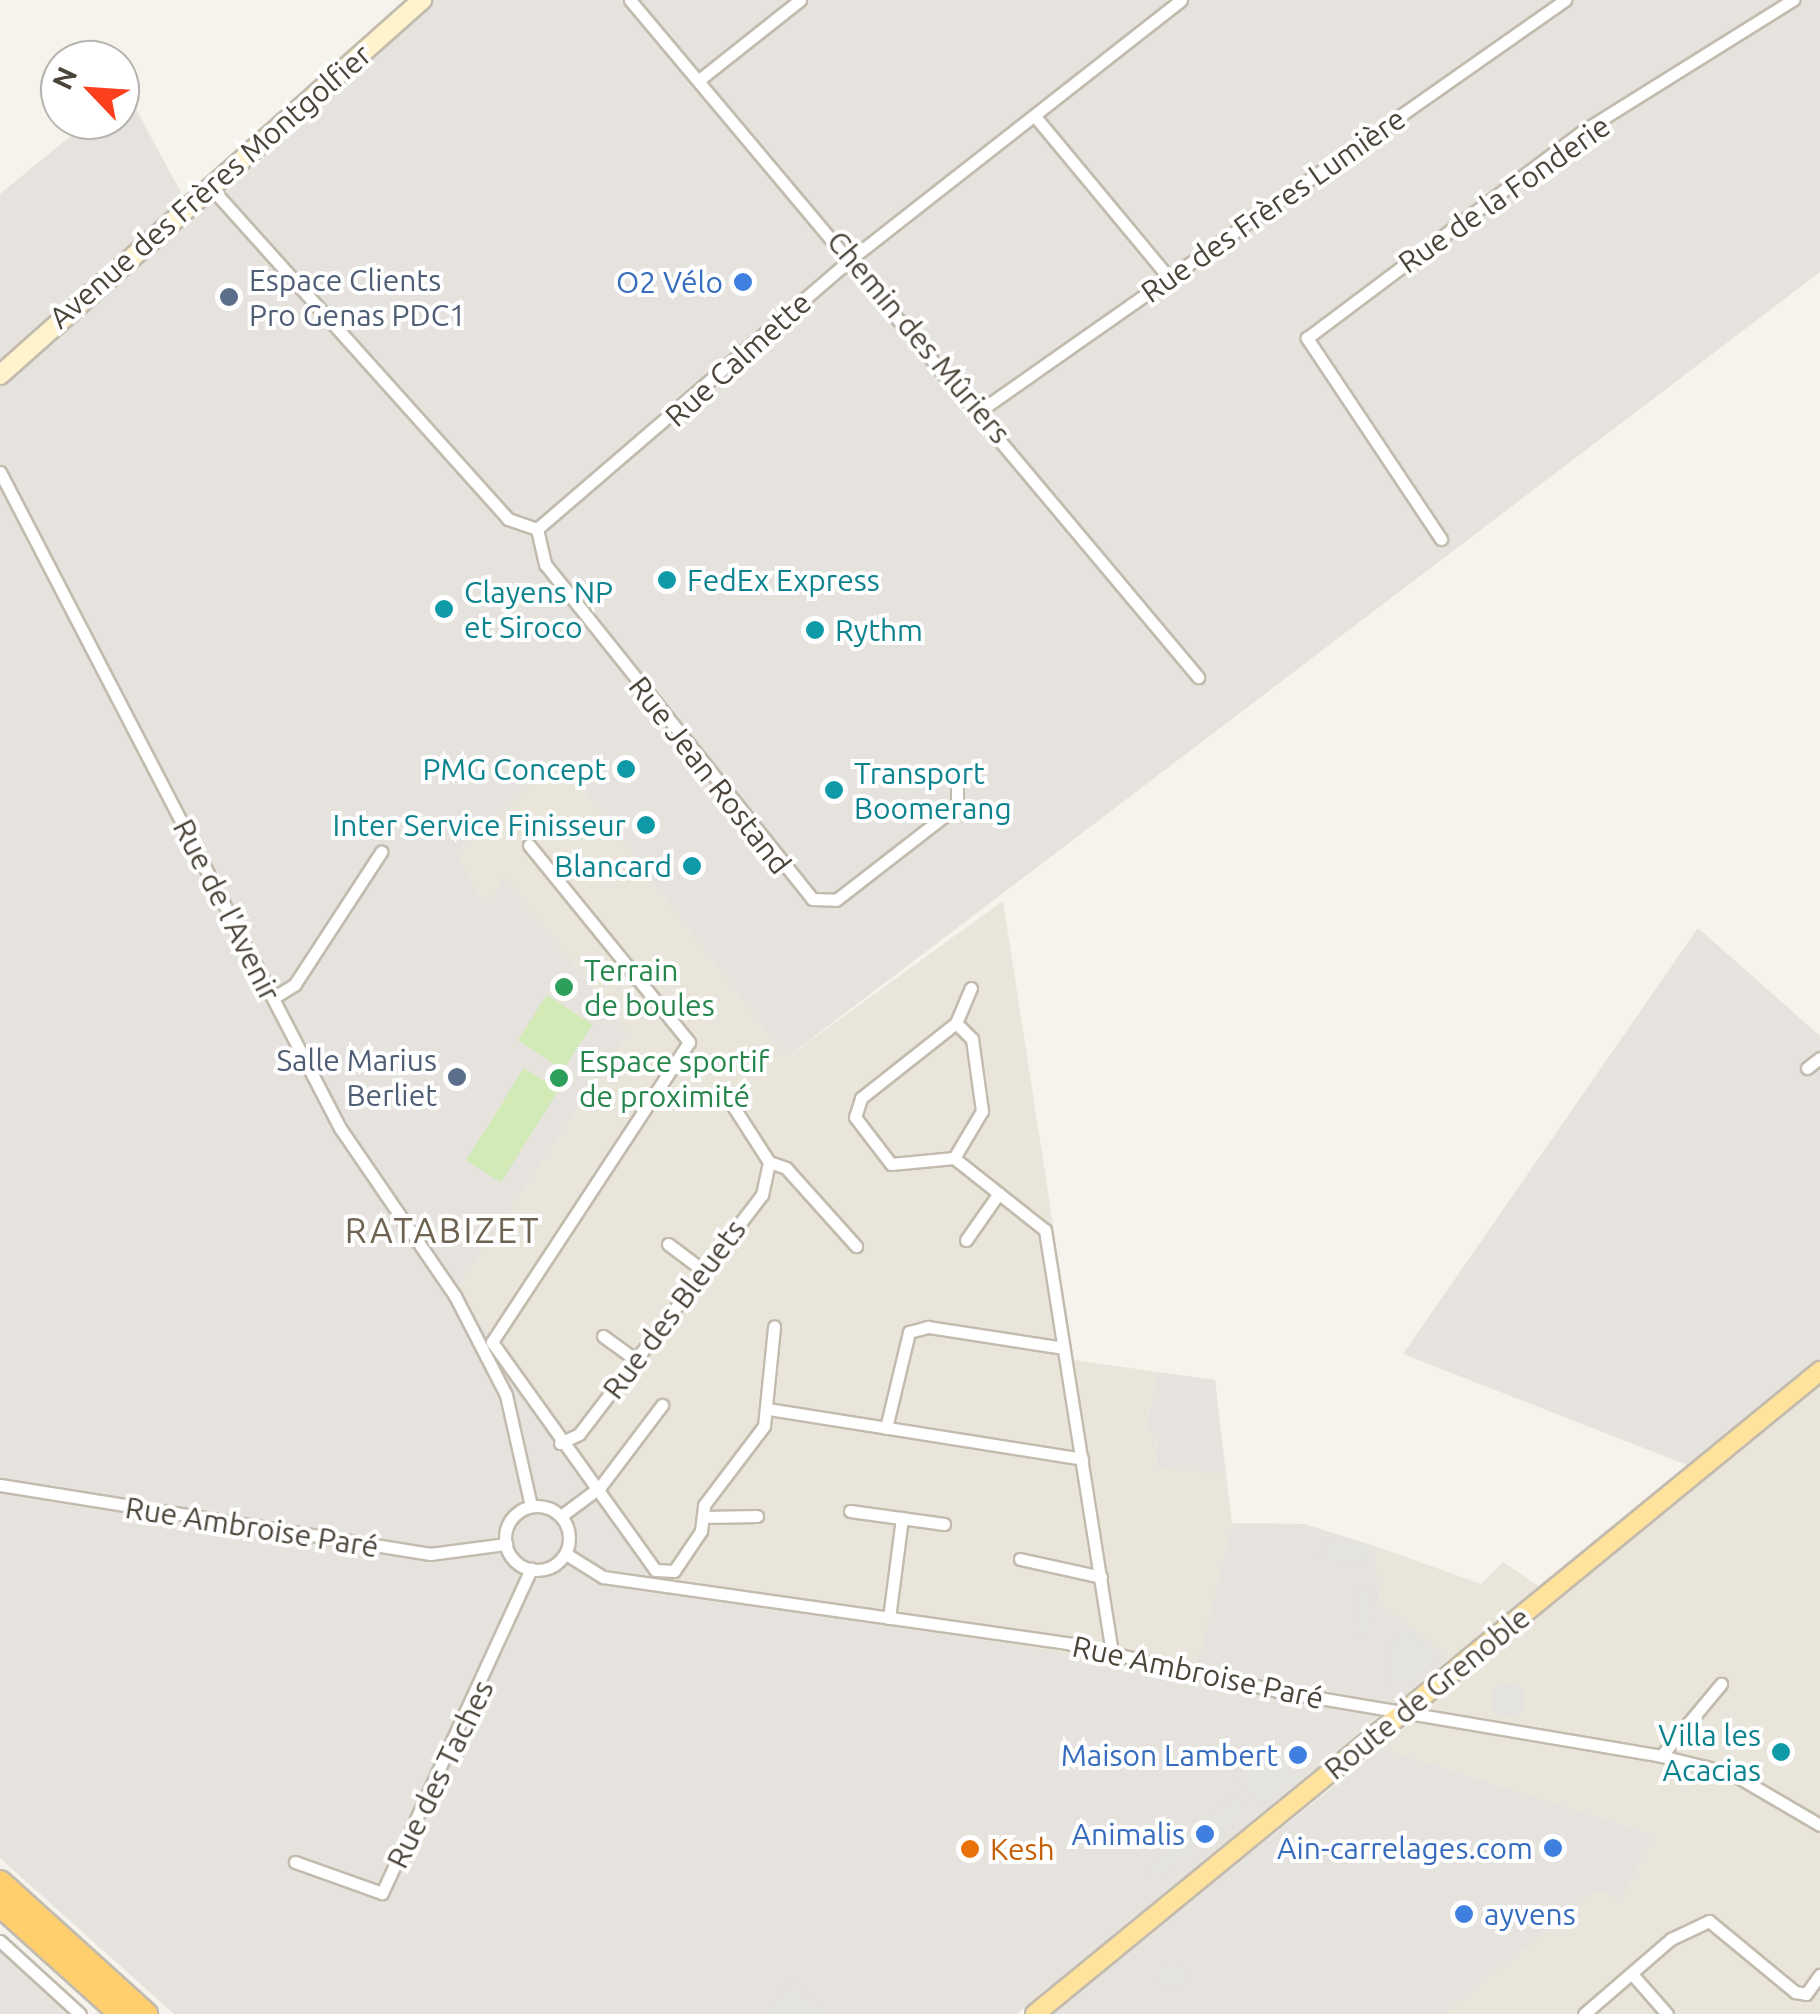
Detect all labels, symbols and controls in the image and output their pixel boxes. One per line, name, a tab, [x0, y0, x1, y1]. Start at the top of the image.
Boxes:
street label: Avenue des Frères Montgolfier	[42, 36, 378, 336]
north arrow	[40, 40, 140, 140]
text: N	[46, 62, 83, 94]
street label: Rue des Frères Lumière	[1134, 100, 1412, 310]
street label: Rue de la Fonderie	[1391, 108, 1617, 280]
street label: Chemin des Mûriers	[820, 224, 1018, 450]
place label: Espace Clients Pro Genas PDC1	[249, 262, 466, 332]
place label: O2 Vélo	[616, 264, 723, 300]
marker: O2 Vélo	[732, 271, 754, 293]
street label: Rue Calmette	[658, 284, 818, 434]
marker: Espace Clients Pro Genas PDC1	[218, 286, 240, 308]
place label: FedEx Express	[687, 562, 880, 598]
marker: FedEx Express	[656, 569, 678, 591]
place label: Clayens NP et Siroco	[464, 574, 613, 644]
marker: Clayens NP et Siroco	[433, 598, 455, 620]
place label: Rythm	[835, 612, 923, 648]
marker: Rythm	[804, 619, 826, 641]
street label: Rue Jean Rostand	[622, 669, 798, 881]
place label: PMG Concept	[422, 751, 606, 787]
place label: Transport Boomerang	[854, 755, 1012, 826]
marker: PMG Concept	[615, 758, 637, 780]
marker: Transport Boomerang	[823, 779, 845, 801]
place label: Inter Service Finisseur	[333, 807, 626, 843]
street label: Rue de l'Avenir	[166, 813, 288, 1007]
marker: Inter Service Finisseur	[635, 814, 657, 836]
place label: Blancard	[554, 848, 672, 884]
marker: Blancard	[681, 855, 703, 877]
place label: Terrain de boules	[584, 952, 715, 1022]
marker: Terrain de boules	[553, 976, 575, 998]
place label: Salle Marius Berliet	[276, 1042, 437, 1112]
place label: Espace sportif de proximité	[579, 1043, 769, 1114]
marker: Salle Marius Berliet	[446, 1066, 468, 1088]
marker: Espace sportif de proximité	[548, 1067, 570, 1089]
district label: RATABIZET	[345, 1209, 541, 1251]
street label: Rue des Bleuets	[595, 1212, 753, 1406]
street label: Rue Ambroise Paré	[123, 1489, 381, 1565]
street label: Route de Grenoble	[1317, 1599, 1537, 1787]
street label: Rue Ambroise Paré	[1069, 1628, 1327, 1716]
street label: Rue des Taches	[379, 1674, 501, 1874]
place label: Villa les Acacias	[1658, 1717, 1761, 1788]
place label: Maison Lambert	[1061, 1737, 1278, 1773]
marker: Villa les Acacias	[1770, 1741, 1792, 1763]
marker: Maison Lambert	[1287, 1744, 1309, 1766]
place label: Animalis	[1072, 1816, 1185, 1852]
marker: Animalis	[1194, 1823, 1216, 1845]
place label: Ain-carrelages.com	[1277, 1830, 1533, 1866]
place label: Kesh	[990, 1831, 1055, 1867]
marker: Ain-carrelages.com	[1542, 1837, 1564, 1859]
marker: Kesh	[959, 1838, 981, 1860]
place label: ayvens	[1484, 1896, 1576, 1932]
marker: ayvens	[1453, 1903, 1475, 1925]

